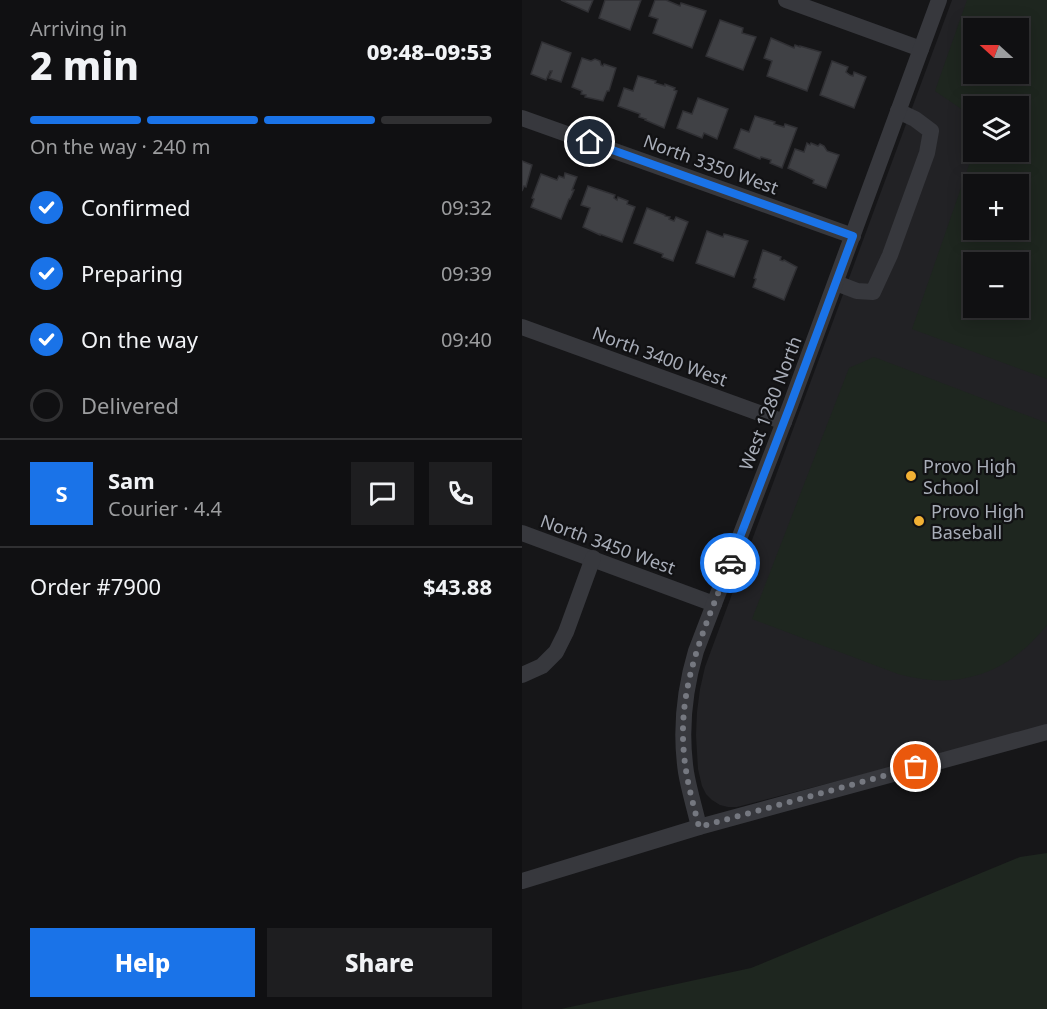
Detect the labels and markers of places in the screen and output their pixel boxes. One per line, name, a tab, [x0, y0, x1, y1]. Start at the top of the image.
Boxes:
pin	[564, 116, 615, 167]
place label: Provo High School	[923, 454, 1016, 499]
marker: Provo High School	[904, 469, 918, 483]
place label: Provo High Baseball	[931, 499, 1024, 544]
marker: Provo High Baseball	[912, 514, 926, 528]
pin	[890, 741, 941, 792]

